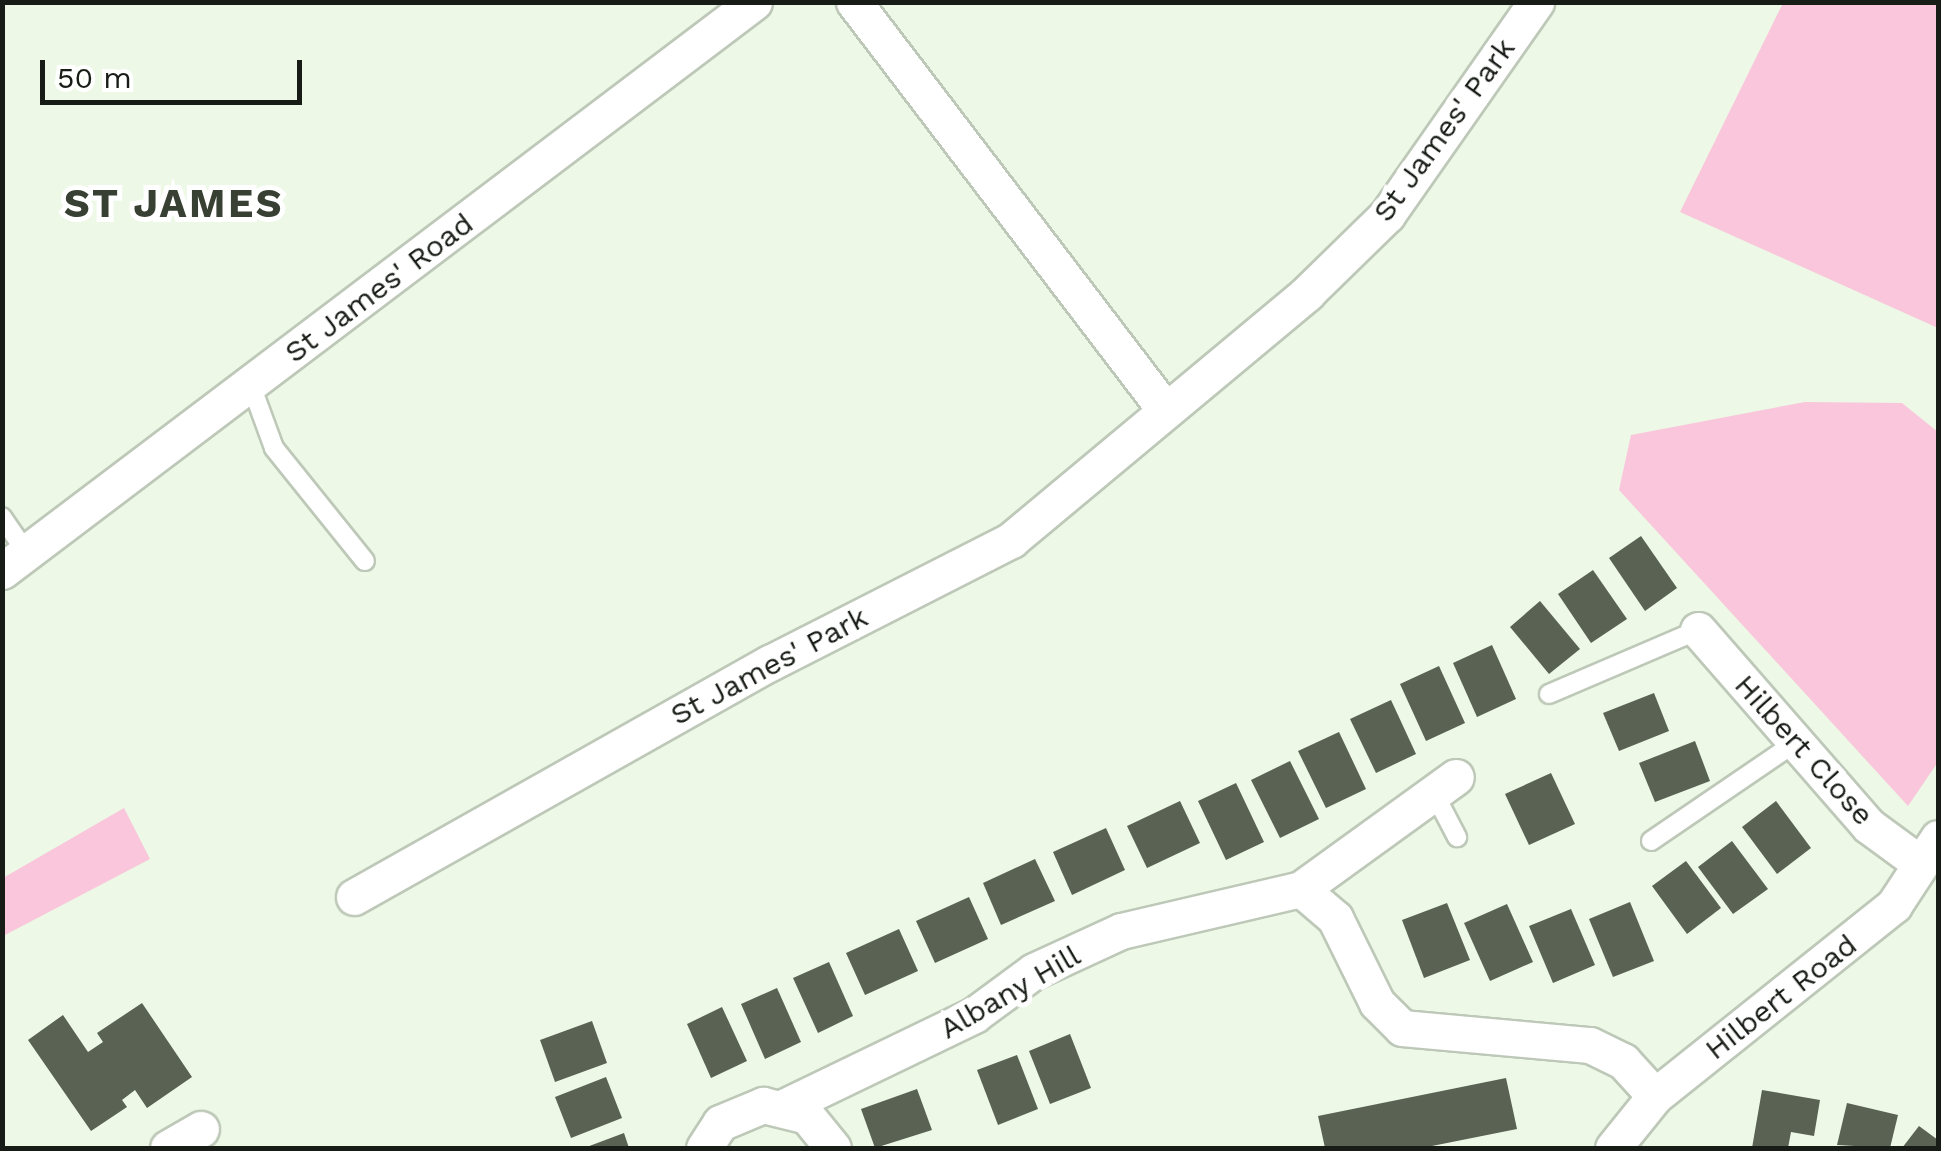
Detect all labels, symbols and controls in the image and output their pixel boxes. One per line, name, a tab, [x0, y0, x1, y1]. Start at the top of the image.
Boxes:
street label: St James' Park	[1365, 31, 1523, 229]
scale bar	[45, 40, 308, 102]
text: 50 m	[57, 60, 132, 95]
district label: ST JAMES	[63, 180, 285, 228]
street label: St James' Road	[277, 205, 481, 371]
street label: St James' Park	[664, 599, 874, 733]
street label: Hilbert Close	[1727, 667, 1881, 833]
street label: Hilbert Road	[1698, 927, 1864, 1067]
street label: Albany Hill	[933, 937, 1087, 1047]

